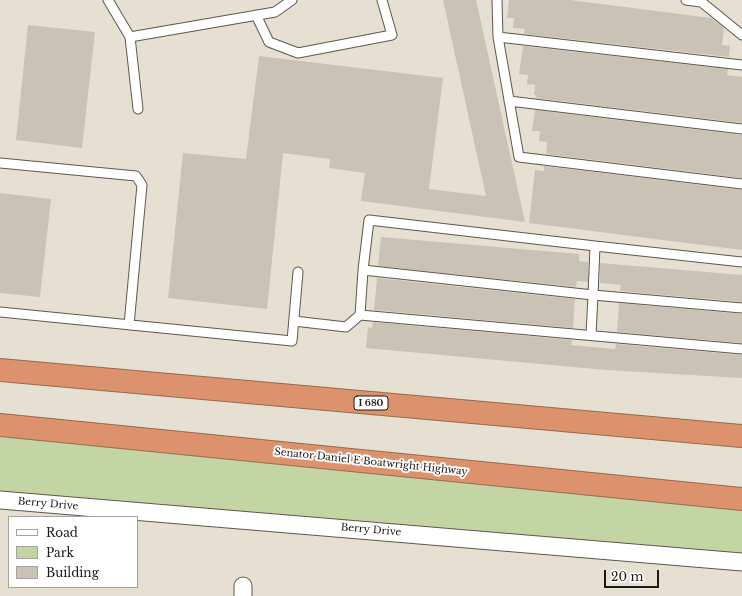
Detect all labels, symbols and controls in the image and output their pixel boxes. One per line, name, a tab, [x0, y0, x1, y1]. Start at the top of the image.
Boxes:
road number: I 680	[354, 396, 388, 410]
street label: Senator Daniel E Boatwright Highway	[274, 446, 468, 478]
street label: Berry Drive	[17, 495, 79, 513]
legend	[8, 516, 138, 588]
street label: Berry Drive	[340, 521, 402, 539]
text: Road	[46, 525, 78, 540]
text: Park	[46, 545, 74, 560]
scale bar	[606, 562, 661, 588]
text: Building	[46, 565, 99, 580]
text: 20 m	[611, 569, 643, 584]

